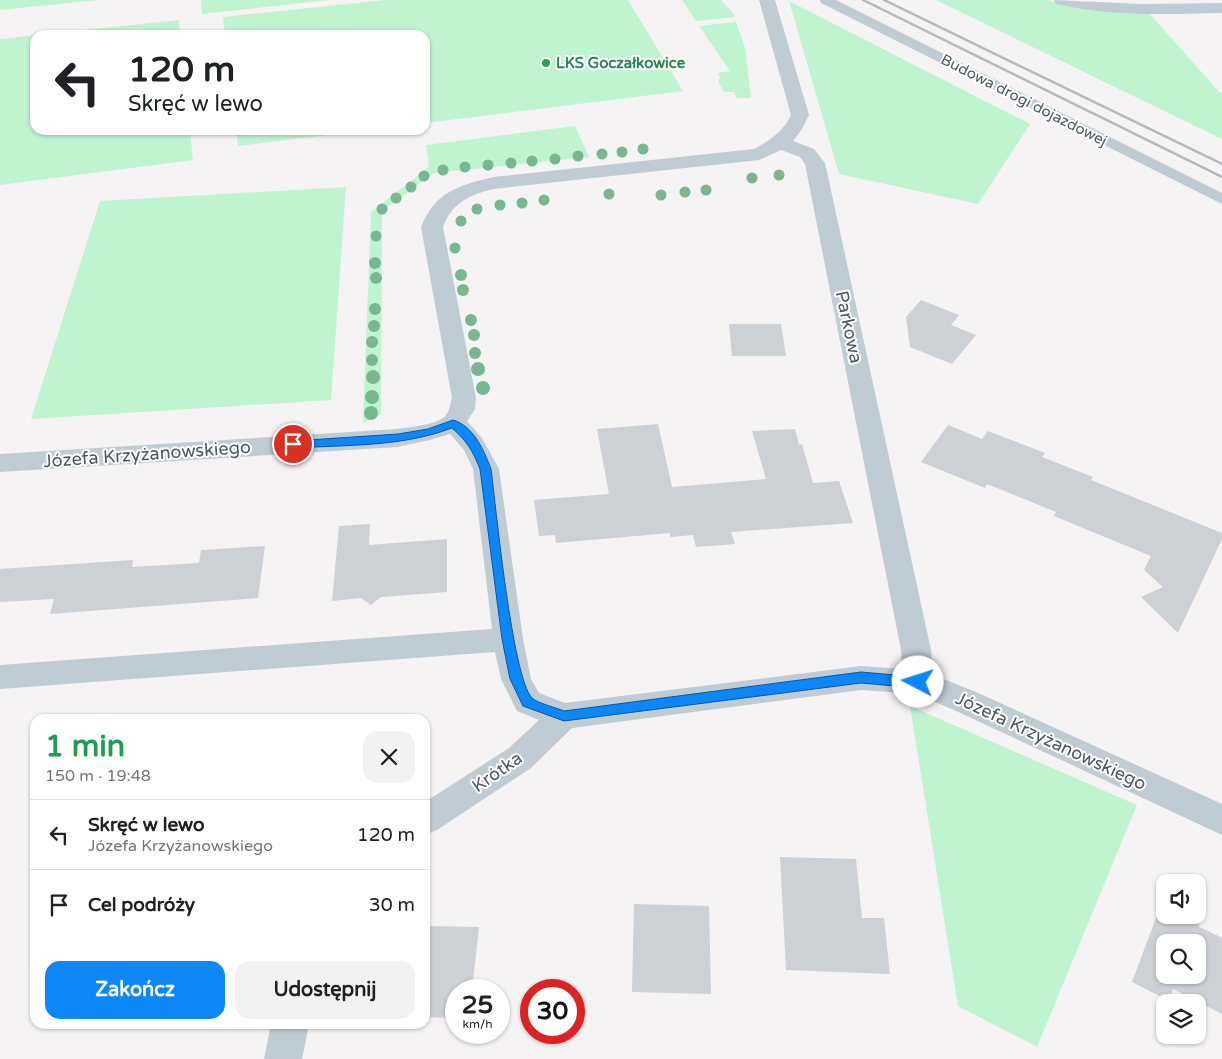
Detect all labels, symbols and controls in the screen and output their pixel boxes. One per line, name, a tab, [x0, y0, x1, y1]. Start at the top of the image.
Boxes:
text: 120 m	[128, 49, 235, 91]
icon: left	[45, 50, 110, 115]
street label: Budowa drogi dojazdowej	[938, 50, 1110, 150]
place label: LKS Goczałkowice	[556, 54, 686, 72]
marker: LKS Goczałkowice	[540, 57, 552, 69]
text: Skręć w lewo	[128, 91, 263, 117]
street label: Parkowa	[831, 289, 867, 365]
pin	[272, 423, 314, 465]
icon: arrive	[279, 430, 307, 458]
street label: Józefa Krzyżanowskiego	[42, 436, 252, 472]
position arrow	[891, 655, 943, 707]
street label: Józefa Krzyżanowskiego	[952, 687, 1150, 795]
text: 1 min	[45, 728, 125, 765]
button: close	[363, 731, 415, 783]
street label: Krótka	[468, 747, 526, 797]
text: 150 m · 19:48	[45, 766, 151, 786]
text: Skręć w lewo	[88, 814, 205, 836]
icon: left	[45, 821, 73, 849]
text: 120 m	[357, 824, 415, 846]
text: Józefa Krzyżanowskiego	[88, 836, 273, 856]
map controls	[1156, 874, 1206, 1044]
button: sound	[1156, 874, 1206, 924]
icon: arrive	[45, 891, 73, 919]
text: Cel podróży	[88, 894, 195, 916]
text: 30 m	[369, 894, 415, 916]
button: search	[1156, 934, 1206, 984]
button: Zakończ	[45, 961, 225, 1019]
button: Udostępnij	[235, 961, 415, 1019]
speed limit sign: 30	[520, 979, 585, 1044]
text: 25	[462, 990, 493, 1020]
button: layers	[1156, 994, 1206, 1044]
text: km/h	[462, 1017, 493, 1031]

